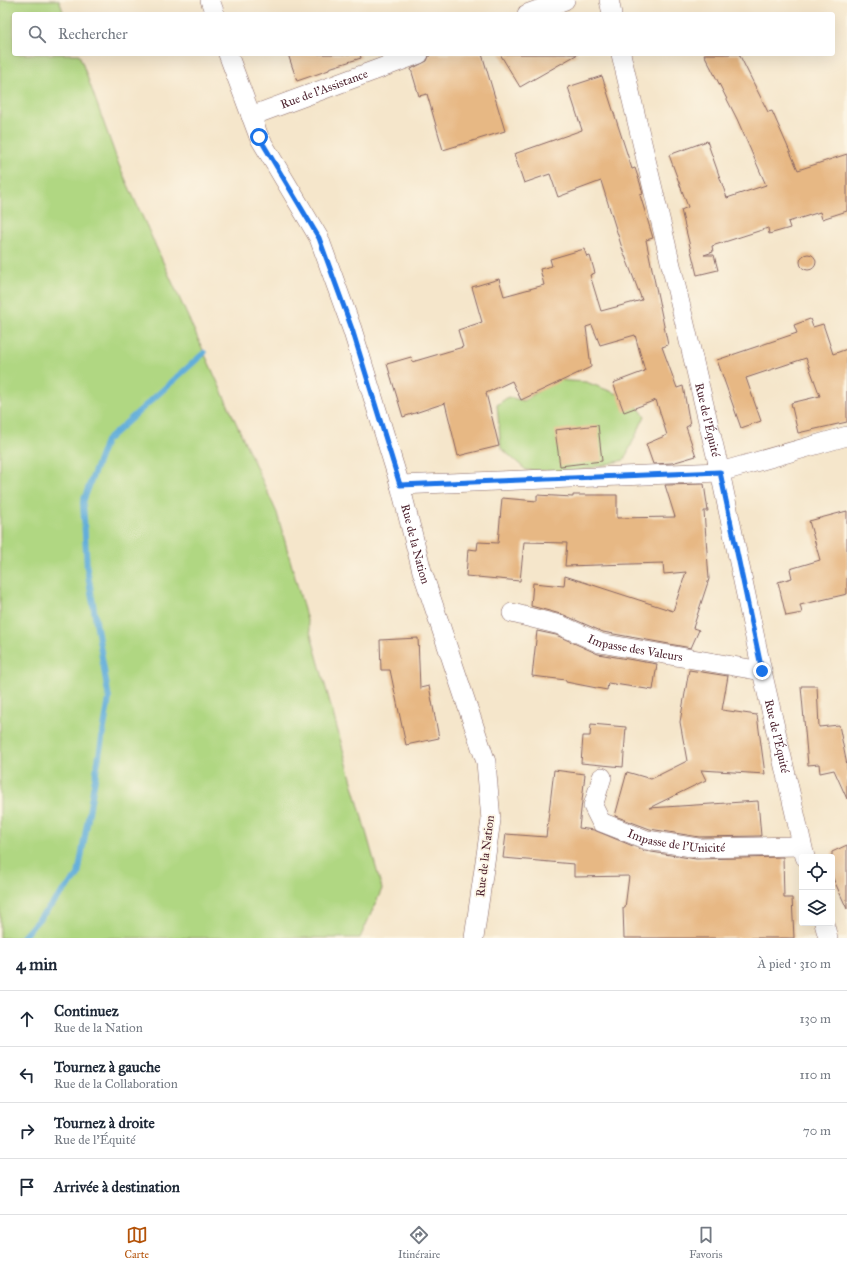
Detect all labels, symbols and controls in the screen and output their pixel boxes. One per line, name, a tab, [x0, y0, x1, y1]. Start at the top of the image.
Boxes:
search box	[12, 12, 835, 56]
icon: search	[26, 23, 48, 45]
text: Rechercher	[58, 25, 128, 43]
street label: Rue de l'Assistance	[279, 66, 370, 112]
route start	[250, 128, 268, 146]
street label: Rue de l'Équité	[692, 382, 723, 458]
street label: Rue de la Nation	[398, 503, 433, 586]
street label: Impasse des Valeurs	[586, 631, 684, 664]
route end	[753, 662, 771, 680]
street label: Rue de l'Équité	[762, 698, 792, 775]
street label: Rue de la Nation	[473, 814, 497, 898]
street label: Impasse de l'Unicité	[626, 826, 725, 855]
map controls	[799, 854, 835, 926]
button: locate	[799, 854, 835, 890]
button: layers	[799, 890, 835, 926]
text: 4 min	[16, 954, 57, 975]
text: À pied · 310 m	[757, 956, 831, 972]
text: Continuez	[54, 1002, 119, 1020]
icon: ahead	[16, 1008, 38, 1030]
text: 130 m	[799, 1011, 831, 1027]
text: Rue de la Nation	[54, 1020, 143, 1036]
text: Tournez à gauche	[54, 1058, 161, 1076]
icon: left	[16, 1064, 38, 1086]
text: 110 m	[799, 1067, 831, 1083]
text: Rue de la Collaboration	[54, 1076, 178, 1092]
text: Tournez à droite	[54, 1114, 155, 1132]
icon: right	[16, 1120, 38, 1142]
text: 70 m	[803, 1123, 831, 1139]
text: Rue de l'Équité	[54, 1132, 136, 1148]
icon: arrive	[16, 1176, 38, 1198]
text: Arrivée à destination	[54, 1178, 180, 1196]
tab: Carte	[124, 1224, 149, 1261]
tab: Itinéraire	[398, 1224, 440, 1261]
tab: Favoris	[689, 1224, 723, 1261]

